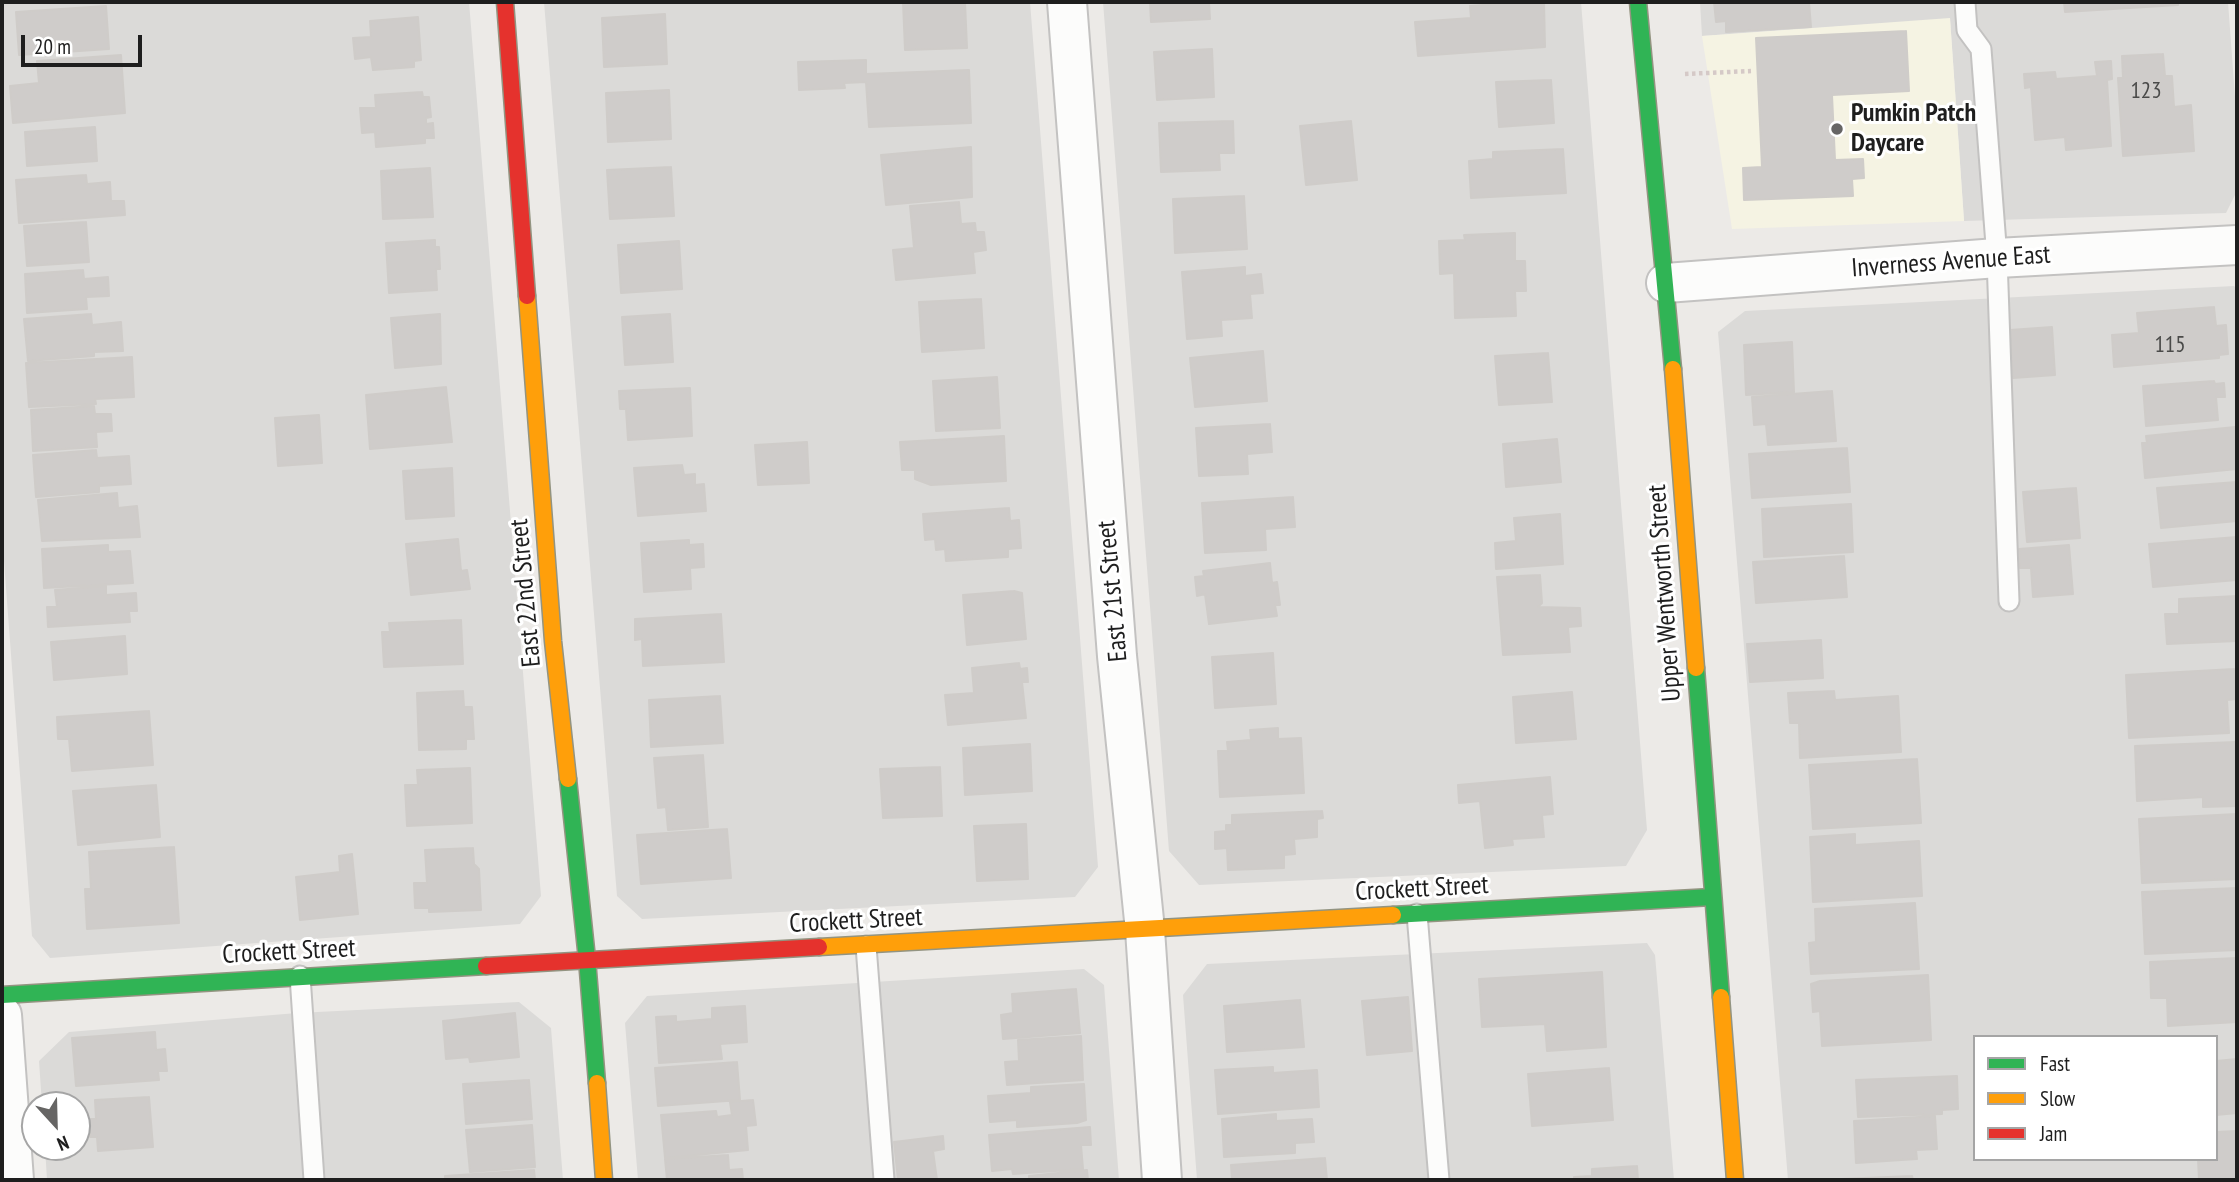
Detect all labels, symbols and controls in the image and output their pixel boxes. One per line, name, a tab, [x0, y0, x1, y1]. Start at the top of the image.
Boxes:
scale bar	[24, 21, 145, 65]
text: 20 m	[34, 33, 71, 60]
house number: 123	[2130, 77, 2162, 105]
place label: Pumkin Patch Daycare	[1851, 98, 1976, 160]
marker: Pumkin Patch Daycare	[1829, 121, 1845, 137]
street label: Inverness Avenue East	[1850, 239, 2052, 285]
house number: 115	[2154, 331, 2186, 359]
street label: Upper Wentworth Street	[1642, 483, 1688, 703]
street label: East 22nd Street	[504, 518, 548, 668]
street label: East 21st Street	[1091, 519, 1135, 663]
street label: Crockett Street	[1355, 870, 1489, 908]
street label: Crockett Street	[789, 902, 923, 940]
street label: Crockett Street	[222, 933, 356, 971]
legend	[1973, 1035, 2218, 1161]
text: Fast	[2040, 1050, 2070, 1077]
text: Slow	[2040, 1085, 2075, 1112]
north arrow	[21, 1091, 91, 1161]
text: Jam	[2040, 1120, 2067, 1147]
text: N	[54, 1131, 72, 1157]

